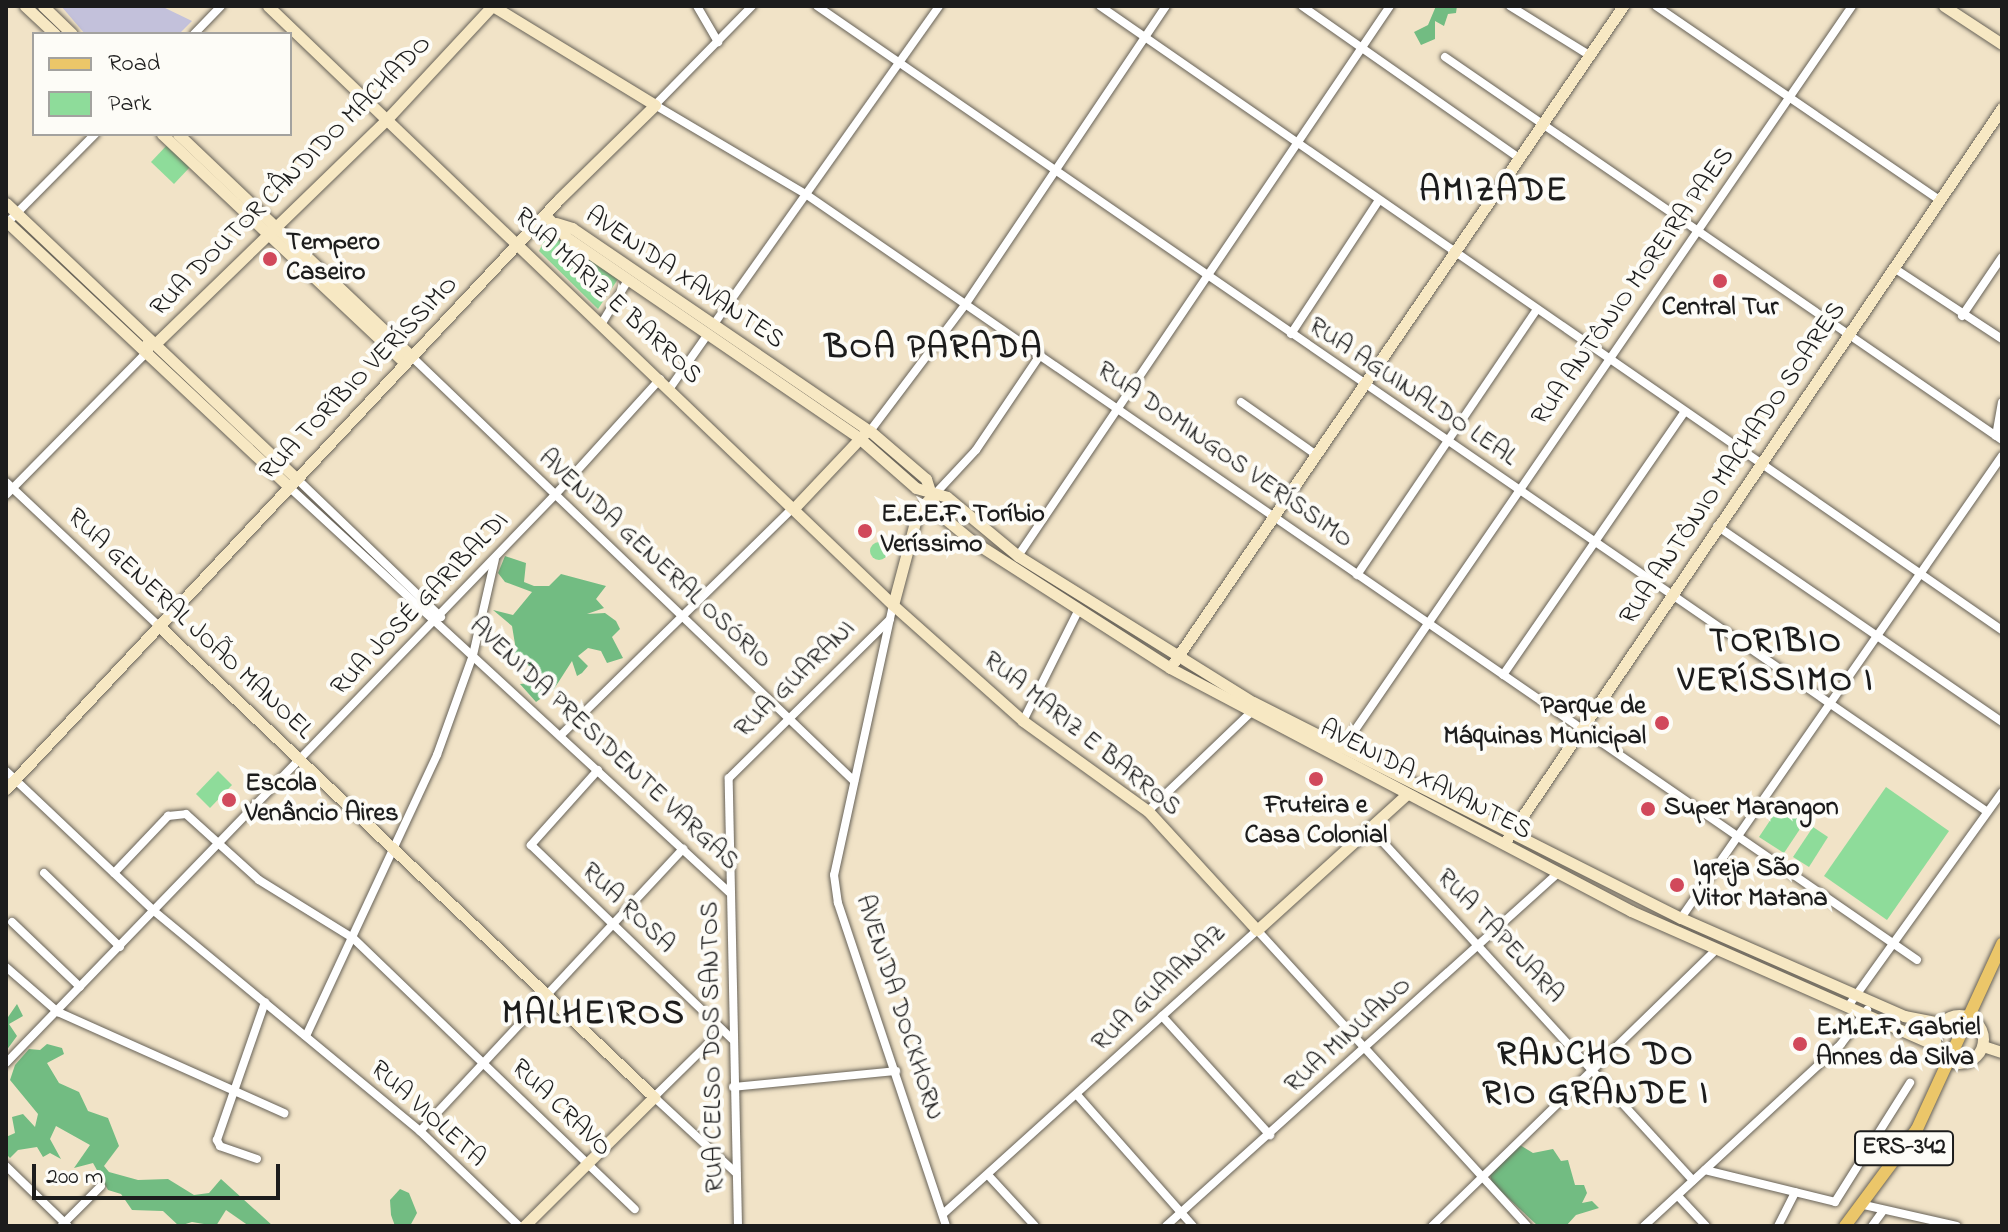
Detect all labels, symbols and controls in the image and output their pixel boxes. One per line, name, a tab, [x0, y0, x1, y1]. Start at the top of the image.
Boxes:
street label: RUA DOUTOR CÂNDIDO MACHADO	[145, 30, 439, 324]
legend	[32, 32, 292, 136]
text: Road	[108, 47, 160, 82]
text: Park	[108, 87, 151, 122]
street label: RUA ANTÔNIO MOREIRA PAES	[1526, 142, 1742, 432]
district label: AMIZADE	[1419, 173, 1569, 213]
street label: AVENIDA XAVANTES	[579, 201, 789, 357]
street label: RUA MARIZ E BARROS	[507, 202, 707, 392]
place label: Tempero Caseiro	[286, 228, 380, 290]
marker: Tempero Caseiro	[261, 250, 279, 268]
street label: RUA TORÍBIO VERÍSSIMO	[254, 270, 466, 488]
marker: Central Tur	[1711, 272, 1729, 290]
place label: Central Tur	[1662, 293, 1778, 325]
street label: RUA ANTÔNIO MACHADO SOARES	[1614, 297, 1854, 631]
street label: RUA AGUINALDO LEAL	[1302, 312, 1522, 474]
district label: BOA PARADA	[825, 330, 1043, 370]
street label: RUA DOMINGOS VERÍSSIMO	[1090, 356, 1358, 556]
street label: AVENIDA GENERAL OSÓRIO	[531, 444, 777, 676]
place label: E.E.E.F. Toríbio Veríssimo	[881, 500, 1045, 562]
street label: RUA GENERAL JOÃO MANOEL	[60, 503, 318, 747]
street label: RUA JOSÉ GARIBALDI	[325, 507, 517, 703]
marker: E.E.E.F. Toríbio Veríssimo	[856, 522, 874, 540]
street label: AVENIDA PRESIDENTE VARGAS	[462, 612, 744, 878]
street label: RUA GUARANI	[729, 615, 863, 745]
district label: TORIBIO VERÍSSIMO I	[1678, 623, 1874, 702]
street label: RUA MARIZ E BARROS	[976, 646, 1186, 824]
place label: Parque de Máquinas Municipal	[1443, 692, 1646, 754]
street label: AVENIDA XAVANTES	[1314, 714, 1536, 848]
marker: Parque de Máquinas Municipal	[1653, 714, 1671, 732]
place label: Escola Venâncio Aires	[245, 769, 398, 830]
marker: Fruteira e Casa Colonial	[1307, 770, 1325, 788]
marker: Escola Venâncio Aires	[220, 791, 238, 809]
place label: Fruteira e Casa Colonial	[1245, 791, 1387, 852]
place label: Super Marangon	[1664, 793, 1839, 825]
marker: Super Marangon	[1639, 800, 1657, 818]
place label: Igreja São Vitor Matana	[1693, 854, 1827, 916]
street label: RUA ROSA	[574, 857, 680, 961]
street label: RUA TAPEJARA	[1429, 863, 1569, 1011]
marker: Igreja São Vitor Matana	[1668, 876, 1686, 894]
street label: AVENIDA DOCKHORN	[847, 891, 949, 1125]
street label: RUA CELSO DOS SANTOS	[696, 901, 732, 1193]
street label: RUA GUAIANAZ	[1086, 919, 1234, 1059]
street label: RUA MINUANO	[1279, 971, 1419, 1101]
district label: MALHEIROS	[502, 996, 686, 1036]
place label: E.M.E.F. Gabriel Annes da Silva	[1816, 1013, 1981, 1074]
marker: E.M.E.F. Gabriel Annes da Silva	[1791, 1035, 1809, 1053]
district label: RANCHO DO RIO GRANDE I	[1482, 1036, 1710, 1116]
street label: RUA CRAVO	[503, 1054, 617, 1164]
street label: RUA VIOLETA	[363, 1055, 491, 1175]
road number: ERS-342	[1854, 1128, 1954, 1168]
scale bar	[36, 1148, 284, 1198]
text: 200 m	[46, 1160, 103, 1195]

